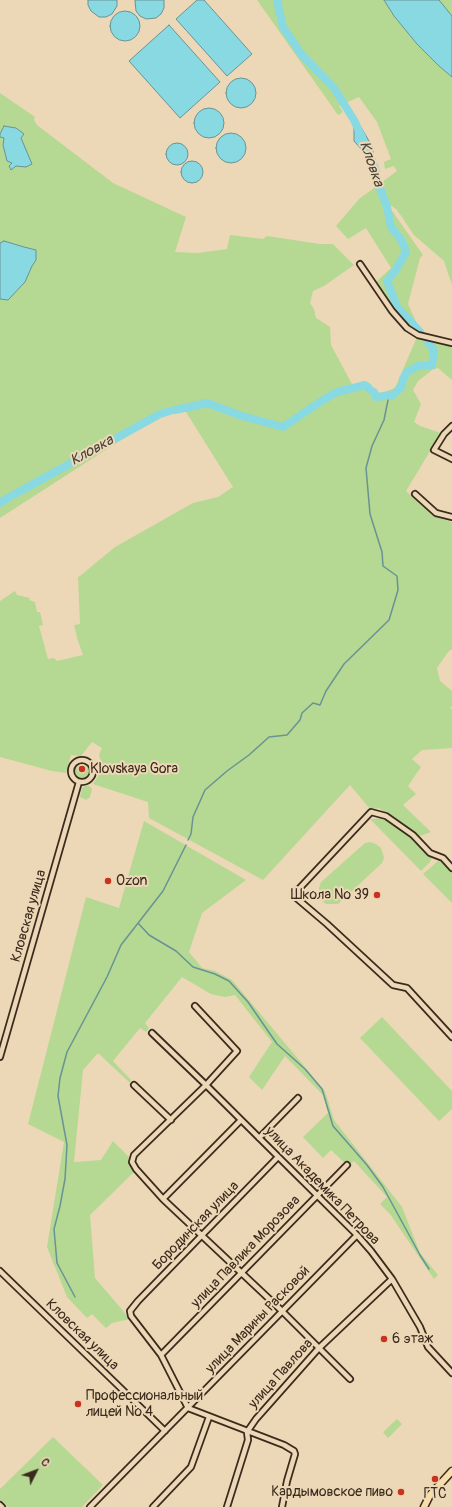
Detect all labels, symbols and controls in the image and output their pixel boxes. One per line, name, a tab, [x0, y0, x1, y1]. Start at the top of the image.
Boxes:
water label: Кловка	[355, 139, 387, 189]
water label: Кловка	[67, 432, 117, 470]
place label: Klovskaya Gora	[90, 761, 178, 777]
marker: Klovskaya Gora	[77, 764, 87, 774]
street label: Кловская улица	[8, 868, 50, 964]
place label: Ozon	[116, 873, 147, 889]
marker: Ozon	[103, 876, 113, 886]
place label: Школа № 39	[291, 887, 369, 903]
marker: Школа № 39	[372, 890, 382, 900]
street label: улица Академика Петрова	[261, 1123, 383, 1249]
street label: Бородинская улица	[149, 1178, 243, 1274]
street label: улица Павлика Морозова	[188, 1192, 304, 1312]
street label: улица Марины Расковой	[202, 1263, 314, 1377]
street label: Кловская улица	[42, 1296, 122, 1374]
place label: 6 этаж	[392, 1331, 433, 1347]
marker: 6 этаж	[379, 1334, 389, 1344]
street label: улица Павлова	[245, 1336, 317, 1412]
place label: Профессиональный лицей № 4	[86, 1388, 203, 1420]
marker: Профессиональный лицей № 4	[73, 1399, 83, 1409]
north arrow	[16, 1451, 56, 1491]
text: С	[38, 1456, 52, 1470]
marker: ГТС	[430, 1474, 440, 1484]
place label: Кардымовское пиво	[271, 1484, 393, 1500]
place label: ГТС	[423, 1486, 447, 1502]
marker: Кардымовское пиво	[396, 1487, 406, 1497]

